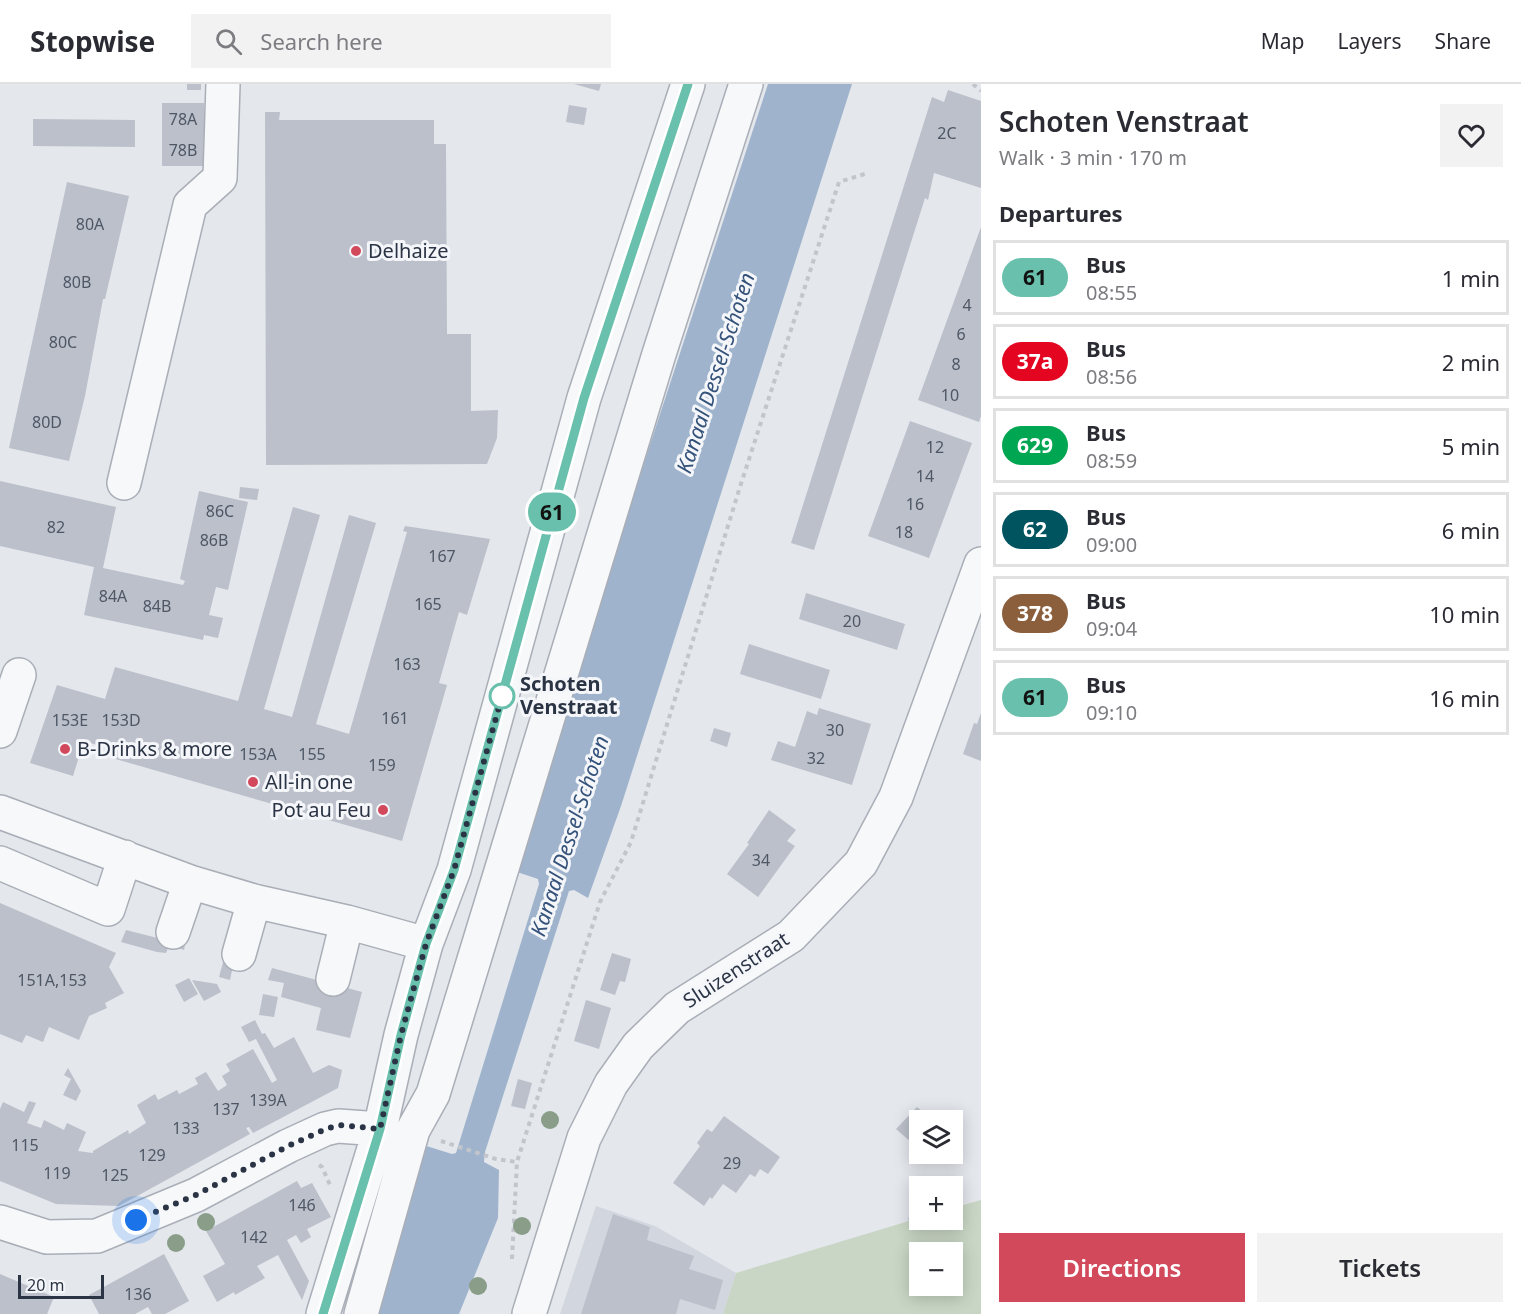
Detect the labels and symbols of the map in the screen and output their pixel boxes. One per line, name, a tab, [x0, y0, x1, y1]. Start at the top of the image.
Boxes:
house number: 78A	[169, 108, 198, 130]
house number: 2C	[937, 122, 957, 144]
house number: 78B	[169, 139, 197, 161]
house number: 80A	[76, 213, 105, 235]
place label: Delhaize	[368, 237, 448, 264]
marker: Delhaize	[349, 244, 363, 258]
water label: Kanaal Dessel-Schoten	[669, 269, 761, 477]
house number: 80B	[63, 271, 91, 293]
house number: 4	[962, 294, 972, 316]
house number: 6	[956, 323, 966, 345]
house number: 80C	[49, 331, 77, 353]
house number: 8	[951, 353, 961, 375]
house number: 10	[941, 384, 959, 406]
house number: 80D	[32, 411, 62, 433]
house number: 12	[926, 436, 944, 458]
house number: 14	[916, 465, 934, 487]
line badge: 61	[525, 492, 579, 532]
house number: 16	[906, 493, 924, 515]
house number: 86C	[206, 500, 234, 522]
house number: 82	[47, 516, 65, 538]
house number: 18	[895, 521, 913, 543]
house number: 86B	[200, 529, 228, 551]
house number: 167	[428, 545, 456, 567]
house number: 84A	[99, 585, 128, 607]
house number: 165	[414, 593, 442, 615]
house number: 84B	[143, 595, 171, 617]
house number: 20	[843, 610, 861, 632]
house number: 163	[393, 653, 421, 675]
place label: Schoten Venstraat	[520, 670, 618, 720]
marker: Schoten Venstraat	[489, 683, 515, 709]
house number: 161	[381, 707, 409, 729]
house number: 153E	[52, 709, 88, 731]
house number: 153D	[101, 709, 141, 731]
house number: 30	[826, 719, 844, 741]
water label: Kanaal Dessel-Schoten	[523, 732, 615, 940]
place label: B-Drinks & more	[77, 735, 232, 762]
marker: B-Drinks & more	[58, 742, 72, 756]
house number: 153A	[239, 743, 278, 765]
house number: 155	[298, 743, 326, 765]
house number: 32	[807, 747, 825, 769]
house number: 159	[368, 754, 396, 776]
place label: All-in one	[265, 768, 353, 795]
marker: All-in one	[246, 775, 260, 789]
place label: Pot au Feu	[272, 796, 371, 823]
marker: Pot au Feu	[376, 803, 390, 817]
house number: 34	[752, 849, 770, 871]
street label: Sluizenstraat	[678, 925, 794, 1014]
house number: 151A,153	[17, 969, 87, 991]
house number: 139A	[249, 1089, 288, 1111]
house number: 137	[212, 1098, 240, 1120]
house number: 133	[172, 1117, 200, 1139]
house number: 115	[11, 1134, 39, 1156]
house number: 129	[138, 1144, 166, 1166]
house number: 29	[723, 1152, 741, 1174]
house number: 119	[43, 1162, 71, 1184]
house number: 125	[101, 1164, 129, 1186]
house number: 146	[288, 1194, 316, 1216]
your location	[121, 1205, 151, 1235]
house number: 142	[240, 1226, 268, 1248]
scale bar	[18, 1272, 104, 1300]
house number: 136	[124, 1283, 152, 1305]

